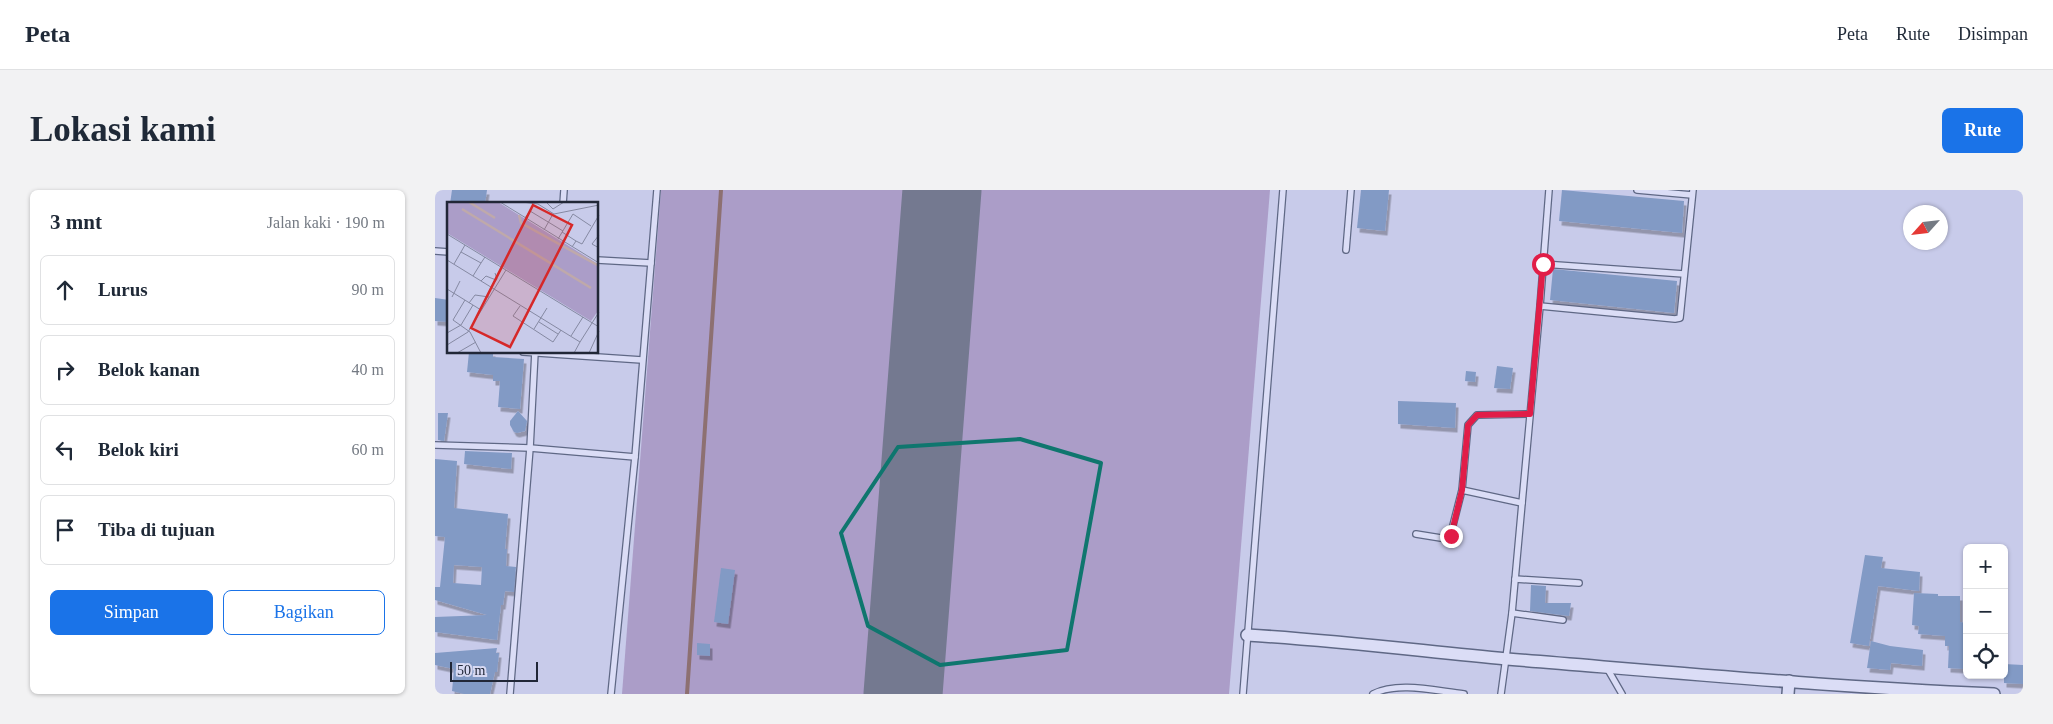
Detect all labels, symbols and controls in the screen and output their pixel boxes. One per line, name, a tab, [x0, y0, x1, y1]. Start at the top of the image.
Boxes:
text: Peta	[25, 21, 70, 47]
text: Peta	[1837, 24, 1868, 44]
text: Rute	[1896, 24, 1930, 44]
text: Disimpan	[1958, 24, 2028, 44]
button: Rute	[1942, 108, 2023, 153]
text: Lokasi kami	[30, 110, 216, 149]
inset map	[447, 202, 599, 354]
north arrow	[1903, 205, 1948, 250]
text: 3 mnt	[50, 210, 102, 234]
text: Jalan kaki · 190 m	[267, 214, 385, 231]
route start	[1532, 253, 1555, 276]
icon: ahead	[51, 276, 79, 304]
text: Lurus	[98, 279, 148, 300]
text: 90 m	[352, 281, 384, 298]
icon: right	[51, 356, 79, 384]
text: Belok kanan	[98, 359, 200, 380]
text: 40 m	[352, 361, 384, 378]
icon: left	[51, 436, 79, 464]
text: Belok kiri	[98, 439, 179, 460]
text: 60 m	[352, 441, 384, 458]
icon: arrive	[51, 516, 79, 544]
text: Tiba di tujuan	[98, 519, 215, 540]
route end	[1440, 525, 1463, 548]
map controls	[1963, 544, 2008, 679]
button: +	[1963, 544, 2008, 589]
button: −	[1963, 589, 2008, 634]
button: Simpan	[50, 590, 213, 635]
button: Bagikan	[223, 590, 385, 635]
button: locate	[1963, 634, 2008, 679]
scale bar	[450, 659, 537, 682]
text: 50 m	[457, 663, 485, 678]

